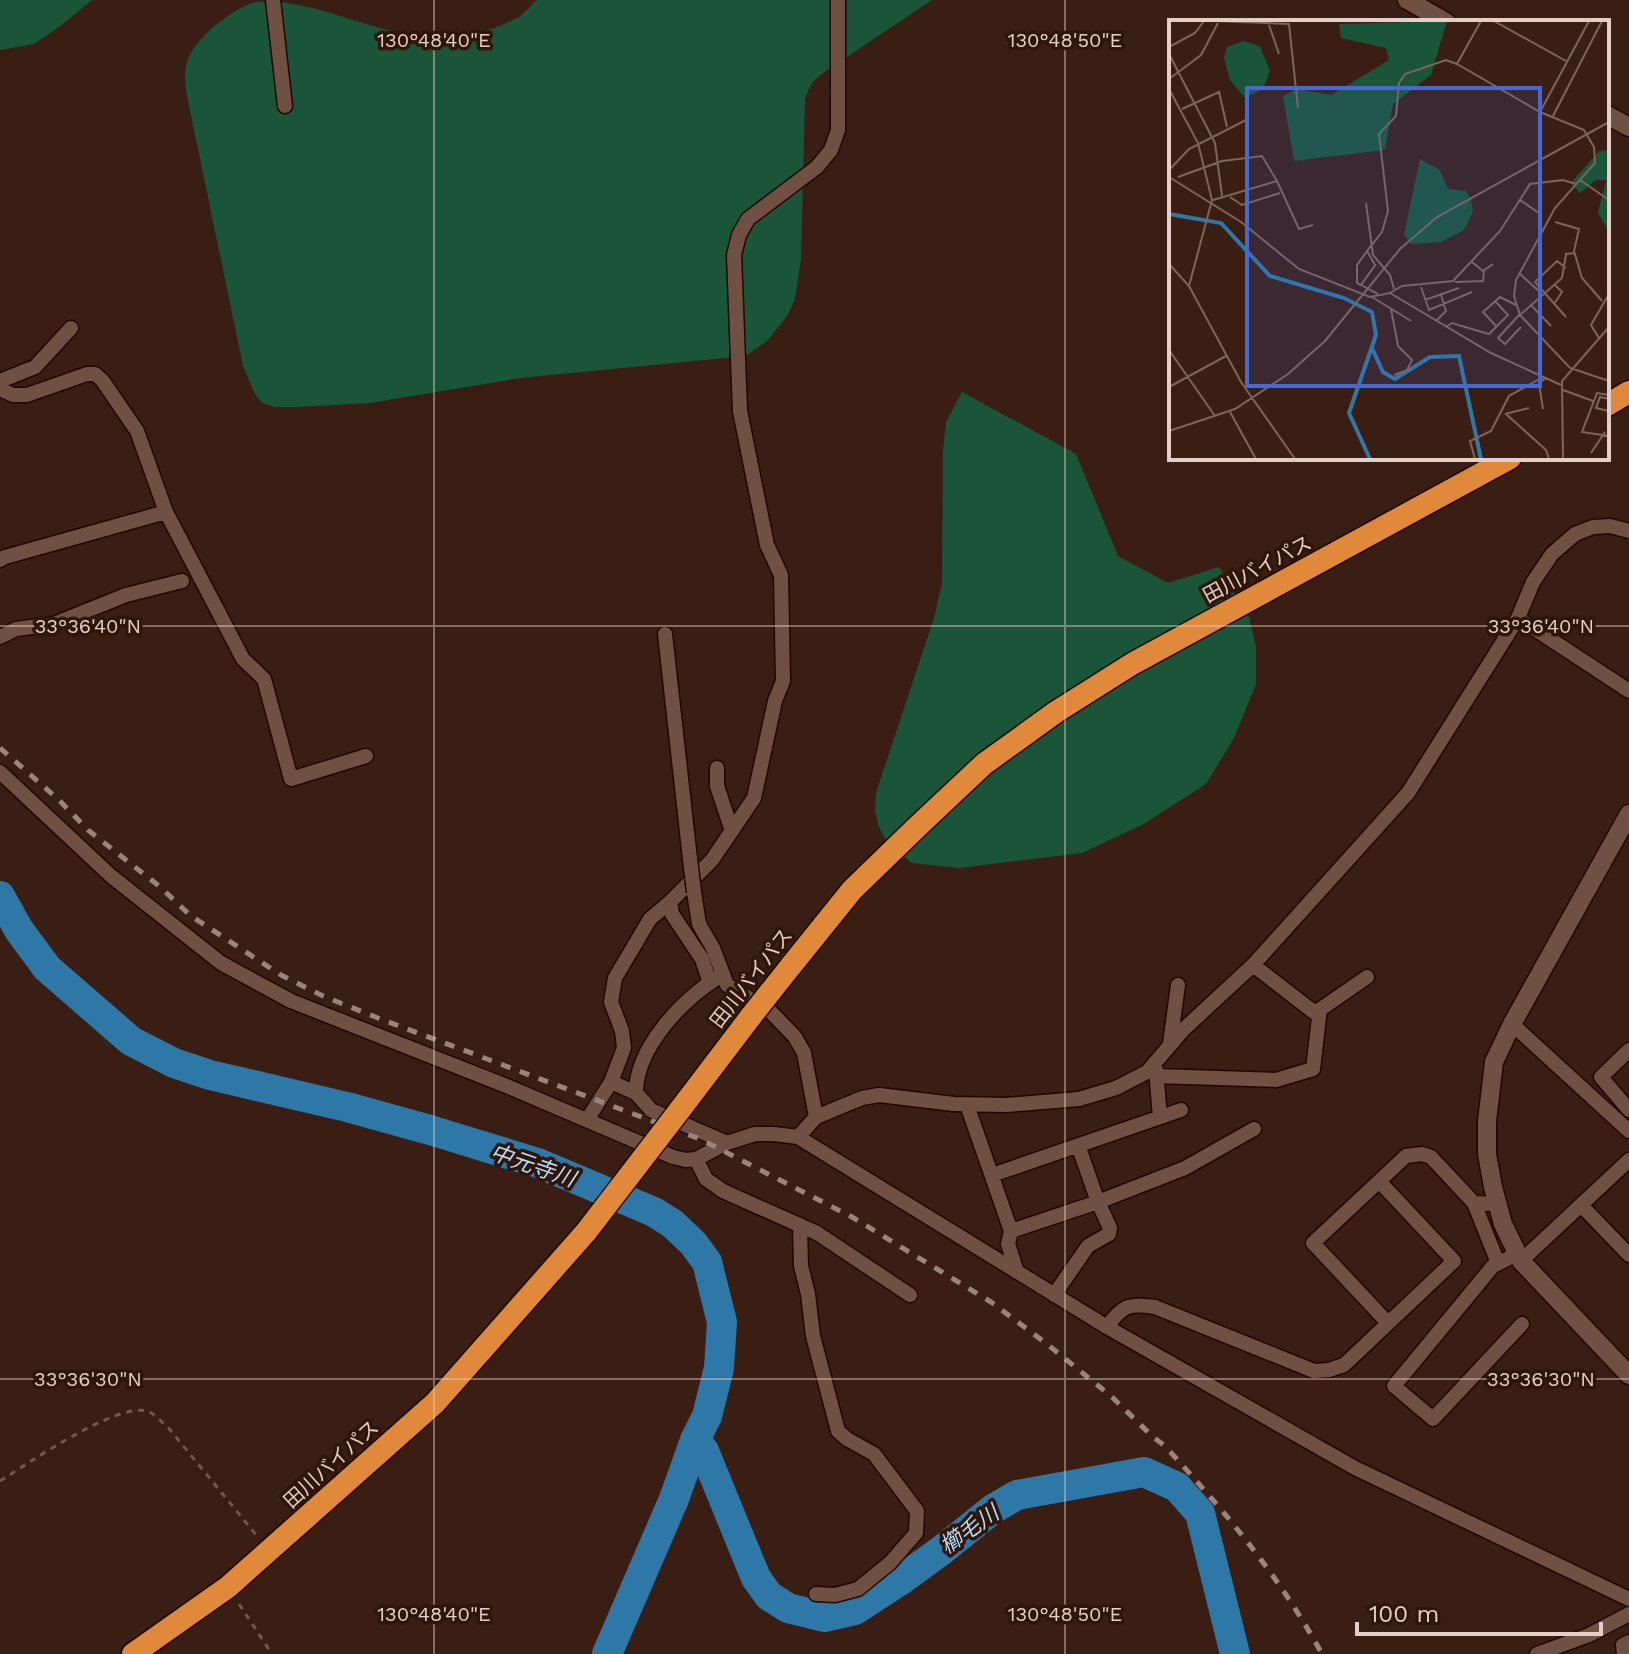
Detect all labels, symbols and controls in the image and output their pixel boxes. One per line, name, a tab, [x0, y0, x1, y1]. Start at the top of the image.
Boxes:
inset map	[1169, 20, 1609, 460]
text: 130°48'40"E	[377, 28, 491, 52]
text: 130°48'50"E	[1008, 28, 1122, 52]
street label: 田川バイパス	[1199, 530, 1315, 608]
text: 33°36'40"N	[35, 614, 141, 638]
text: 33°36'40"N	[1488, 614, 1594, 638]
street label: 田川バイパス	[705, 923, 797, 1033]
water label: 中元寺川	[487, 1139, 580, 1192]
text: 33°36'30"N	[34, 1367, 142, 1391]
text: 33°36'30"N	[1487, 1367, 1595, 1391]
street label: 田川バイパス	[279, 1415, 383, 1513]
water label: 櫛毛川	[935, 1499, 1005, 1559]
scale bar	[1357, 1586, 1601, 1636]
text: 100 m	[1369, 1600, 1439, 1628]
text: 130°48'40"E	[377, 1602, 491, 1626]
text: 130°48'50"E	[1008, 1602, 1122, 1626]

